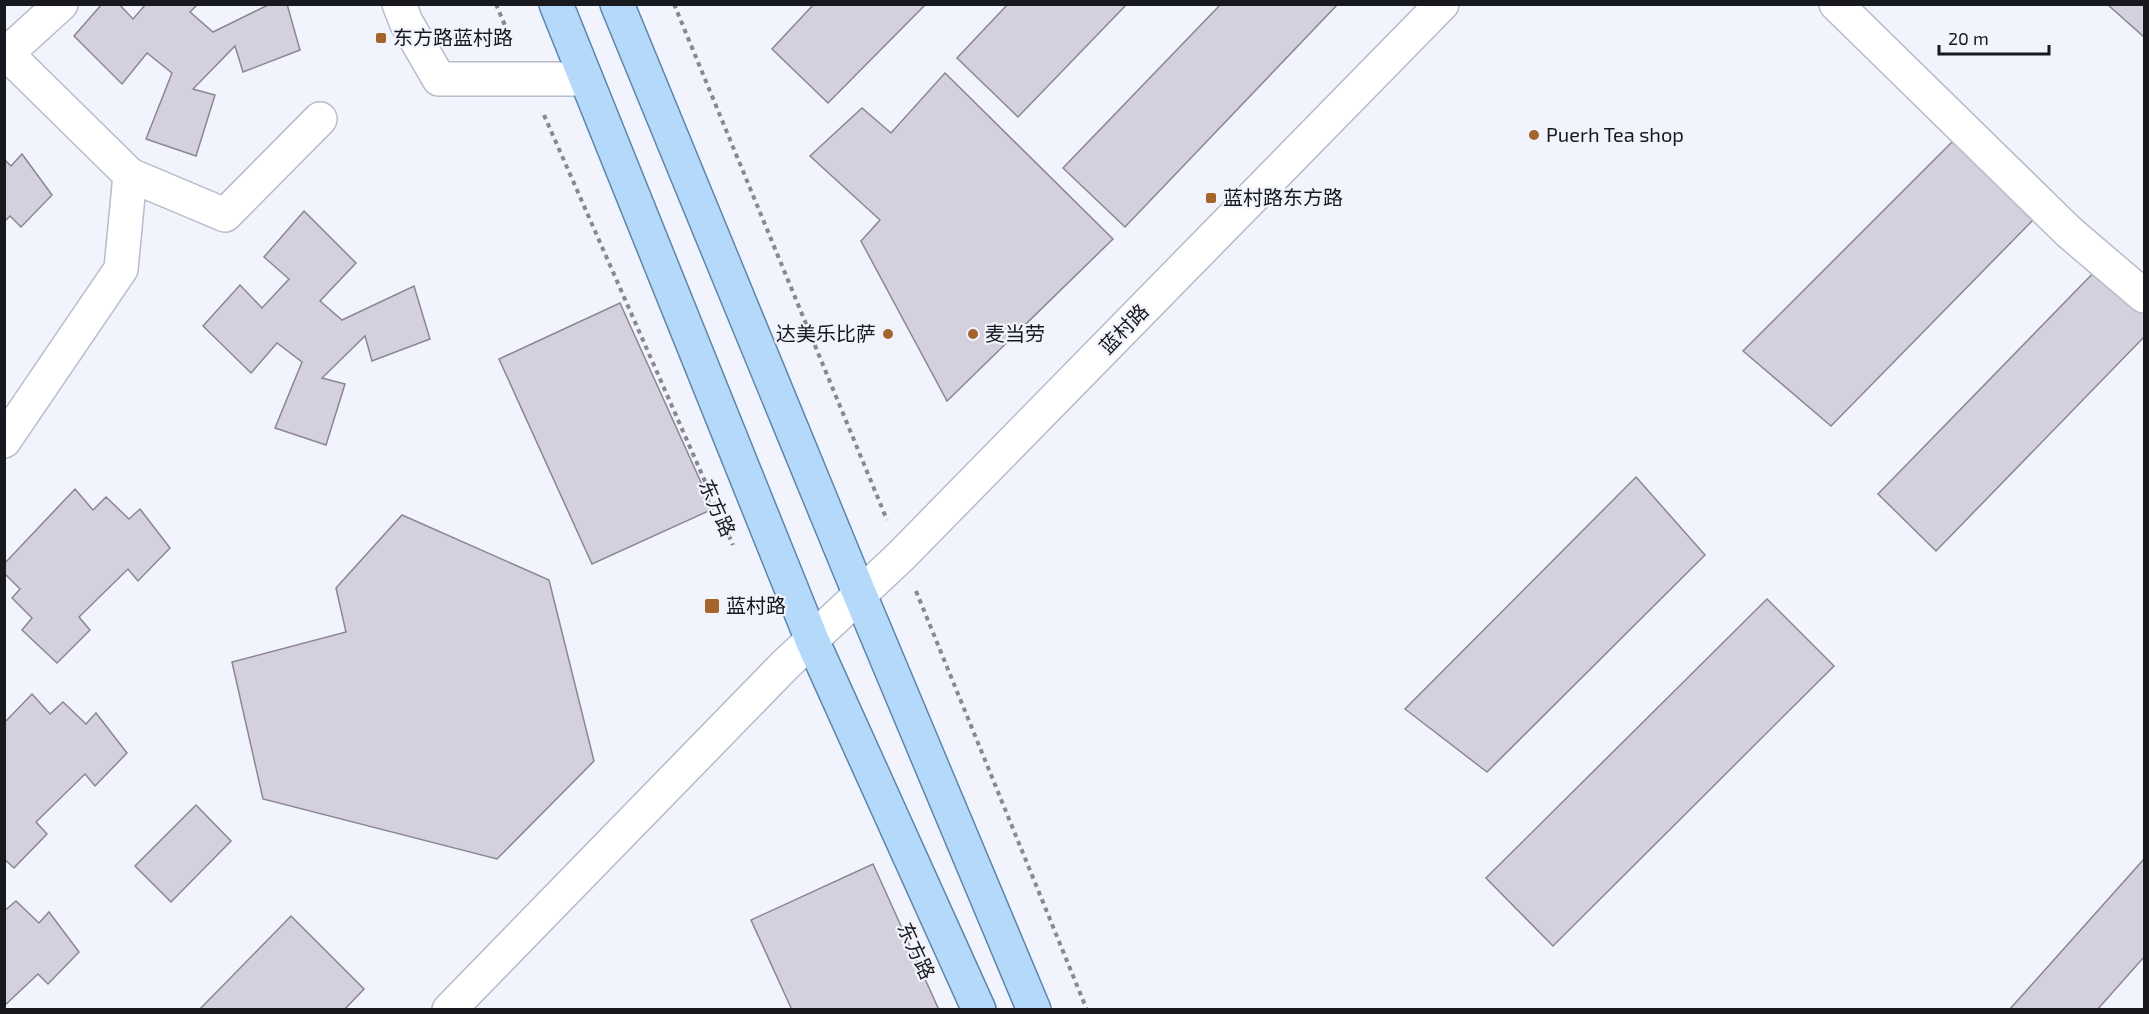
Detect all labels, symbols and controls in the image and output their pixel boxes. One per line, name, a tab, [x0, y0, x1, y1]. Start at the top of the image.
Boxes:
scale bar	[1939, 18, 2048, 56]
place label: 东方路蓝村路	[393, 25, 513, 49]
text: 20 m	[1948, 27, 1989, 49]
marker: 东方路蓝村路	[374, 31, 388, 45]
place label: Puerh Tea shop	[1546, 122, 1684, 146]
marker: Puerh Tea shop	[1527, 128, 1541, 142]
place label: 蓝村路东方路	[1223, 185, 1343, 209]
marker: 蓝村路东方路	[1204, 191, 1218, 205]
street label: 蓝村路	[1094, 298, 1153, 358]
place label: 达美乐比萨	[776, 321, 876, 345]
place label: 麦当劳	[985, 321, 1045, 345]
marker: 达美乐比萨	[881, 327, 895, 341]
marker: 麦当劳	[966, 327, 980, 341]
street label: 东方路	[695, 475, 741, 540]
place label: 蓝村路	[726, 593, 786, 617]
marker: 蓝村路	[703, 597, 721, 615]
street label: 东方路	[893, 918, 940, 983]

